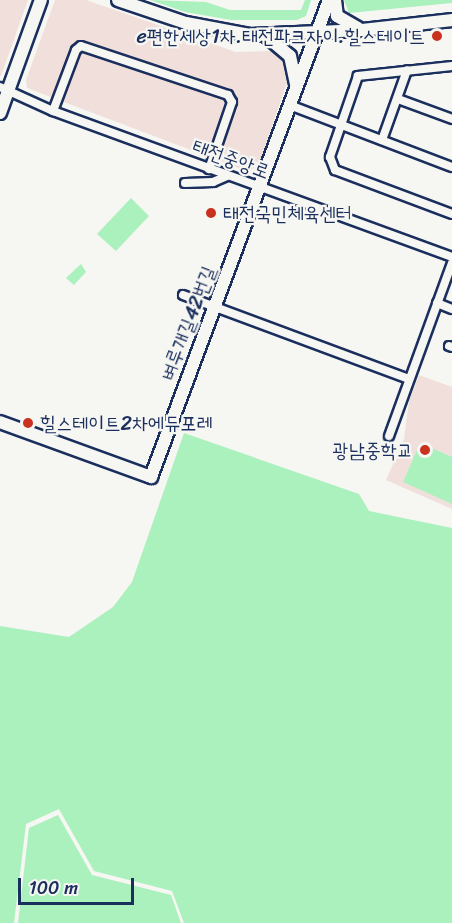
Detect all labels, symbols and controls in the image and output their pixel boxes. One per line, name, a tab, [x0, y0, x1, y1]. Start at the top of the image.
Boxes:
place label: e편한세상1차.태전파크자이.힐스테이트	[137, 24, 425, 48]
marker: e편한세상1차.태전파크자이.힐스테이트	[430, 29, 444, 43]
street label: 태전중앙로	[189, 134, 273, 184]
place label: 태전국민체육센터	[223, 201, 352, 225]
marker: 태전국민체육센터	[204, 206, 218, 220]
street label: 벼루개길42번길	[155, 262, 221, 384]
place label: 힐스테이트2차에듀포레	[40, 411, 212, 435]
marker: 힐스테이트2차에듀포레	[21, 416, 35, 430]
place label: 광남중학교	[333, 438, 413, 462]
marker: 광남중학교	[418, 443, 432, 457]
scale bar	[21, 866, 136, 904]
text: 100 m	[29, 872, 78, 904]

